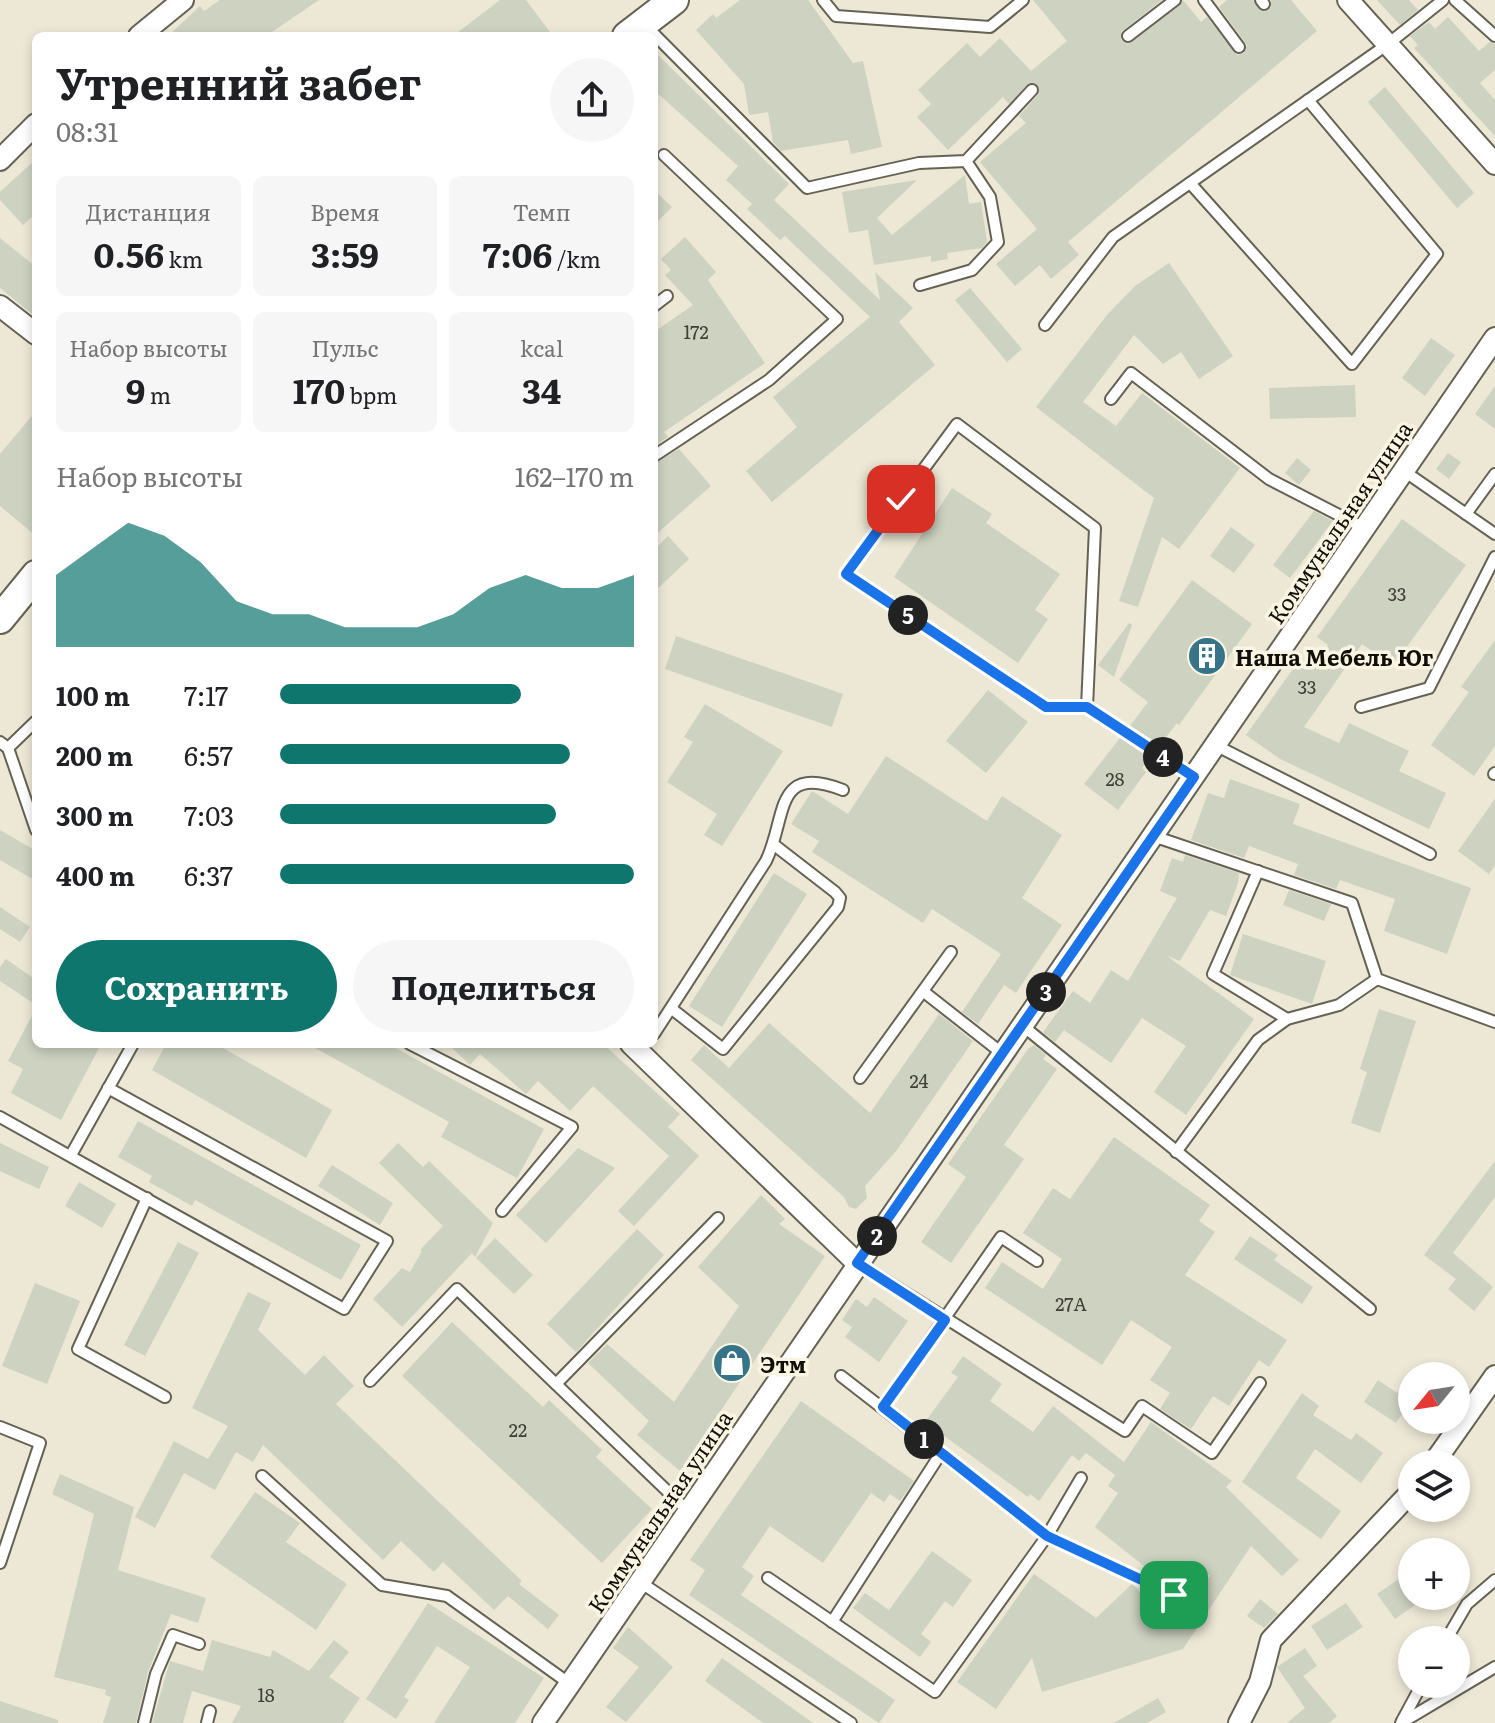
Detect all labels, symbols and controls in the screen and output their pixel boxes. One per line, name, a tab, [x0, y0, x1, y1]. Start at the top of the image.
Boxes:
text: Утренний забег	[56, 48, 421, 114]
button: share	[550, 58, 634, 142]
text: 08:31	[56, 111, 118, 150]
text: Дистанция	[86, 195, 211, 228]
text: Время	[310, 195, 380, 228]
text: Темп	[513, 195, 571, 228]
text: 0.56	[94, 228, 164, 278]
text: 3:59	[311, 228, 379, 278]
text: 7:06	[482, 228, 552, 278]
text: km	[164, 242, 203, 275]
text: /km	[552, 242, 601, 275]
house number: 172	[683, 318, 709, 345]
text: Набор высоты	[69, 331, 227, 364]
text: Пульс	[311, 331, 379, 364]
text: kcal	[520, 331, 563, 364]
text: 9	[126, 364, 145, 414]
text: 170	[293, 364, 345, 414]
text: 34	[522, 364, 561, 414]
text: m	[145, 378, 171, 411]
text: bpm	[345, 378, 397, 411]
street label: Коммунальная улица	[1259, 414, 1419, 630]
text: Набор высоты	[56, 456, 243, 495]
text: 162–170 m	[515, 456, 634, 495]
pin	[867, 465, 935, 533]
icon: check	[879, 477, 923, 521]
house number: 33	[1388, 580, 1406, 607]
pin: 5	[888, 595, 928, 635]
text: 5	[902, 598, 914, 631]
building icon: Наша Мебель Юг	[1186, 635, 1228, 677]
place label: Наша Мебель Юг	[1235, 640, 1434, 673]
house number: 33	[1298, 673, 1316, 700]
text: 100 m	[56, 675, 130, 714]
text: 7:17	[184, 675, 228, 714]
text: 200 m	[56, 735, 133, 774]
text: 6:57	[184, 735, 233, 774]
pin: 4	[1143, 737, 1183, 777]
text: 4	[1156, 740, 1170, 773]
house number: 28	[1105, 765, 1125, 792]
text: 300 m	[56, 795, 134, 834]
text: 7:03	[184, 795, 234, 834]
text: 400 m	[56, 855, 135, 894]
text: 6:37	[184, 855, 233, 894]
button: Сохранить	[56, 940, 337, 1032]
button: Поделиться	[353, 940, 634, 1032]
pin: 3	[1026, 972, 1066, 1012]
text: 3	[1040, 975, 1052, 1008]
house number: 24	[909, 1067, 929, 1094]
pin: 2	[857, 1216, 897, 1256]
text: 2	[871, 1219, 883, 1252]
house number: 27А	[1055, 1290, 1087, 1317]
shop icon: Этм	[711, 1342, 753, 1384]
place label: Этм	[760, 1347, 806, 1380]
north arrow	[1398, 1362, 1470, 1434]
map controls	[1398, 1362, 1470, 1698]
street label: Коммунальная улица	[579, 1403, 739, 1619]
house number: 22	[509, 1416, 527, 1443]
pin: 1	[904, 1419, 944, 1459]
text: 1	[919, 1422, 929, 1455]
button: layers	[1398, 1450, 1470, 1522]
button: +	[1398, 1538, 1470, 1610]
pin	[1140, 1561, 1208, 1629]
icon: arrive	[1152, 1573, 1196, 1617]
button: −	[1398, 1626, 1470, 1698]
house number: 18	[257, 1681, 275, 1708]

